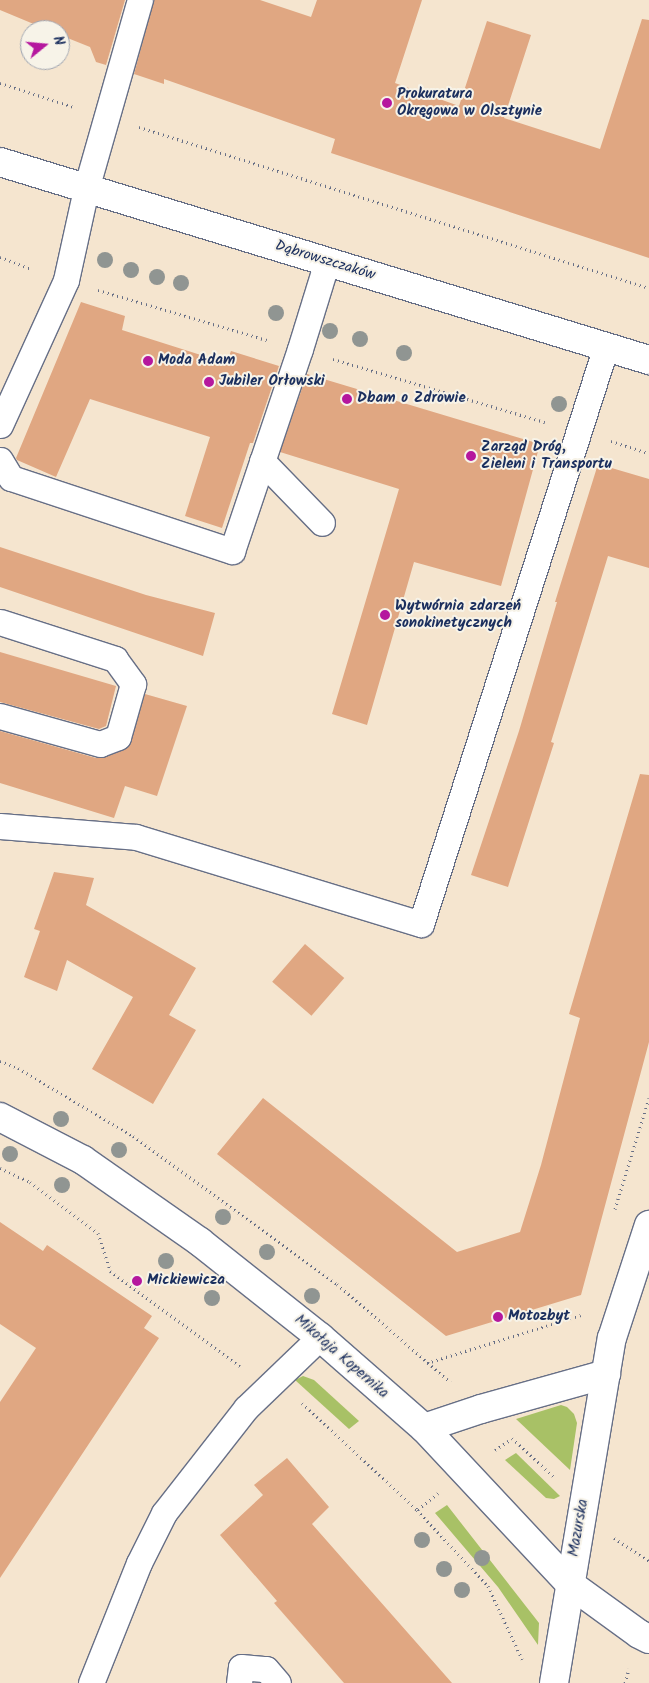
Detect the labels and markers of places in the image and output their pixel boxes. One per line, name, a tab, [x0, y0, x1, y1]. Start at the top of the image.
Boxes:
place label: Prokuratura Okręgowa w Olsztynie	[397, 85, 542, 120]
marker: Prokuratura Okręgowa w Olsztynie	[381, 97, 393, 109]
place label: Moda Adam	[158, 352, 235, 370]
marker: Moda Adam	[142, 355, 154, 367]
place label: Jubiler Orłowski	[219, 373, 325, 391]
marker: Jubiler Orłowski	[203, 376, 215, 388]
place label: Dbam o Zdrowie	[357, 390, 466, 408]
marker: Dbam o Zdrowie	[341, 393, 353, 405]
place label: Zarząd Dróg, Zieleni i Transportu	[481, 438, 612, 473]
marker: Zarząd Dróg, Zieleni i Transportu	[465, 450, 477, 462]
place label: Wytwórnia zdarzeń sonokinetycznych	[395, 597, 521, 632]
marker: Wytwórnia zdarzeń sonokinetycznych	[379, 609, 391, 621]
place label: Mickiewicza	[147, 1272, 225, 1290]
marker: Mickiewicza	[131, 1275, 143, 1287]
place label: Motozbyt	[508, 1308, 570, 1326]
marker: Motozbyt	[492, 1311, 504, 1323]

